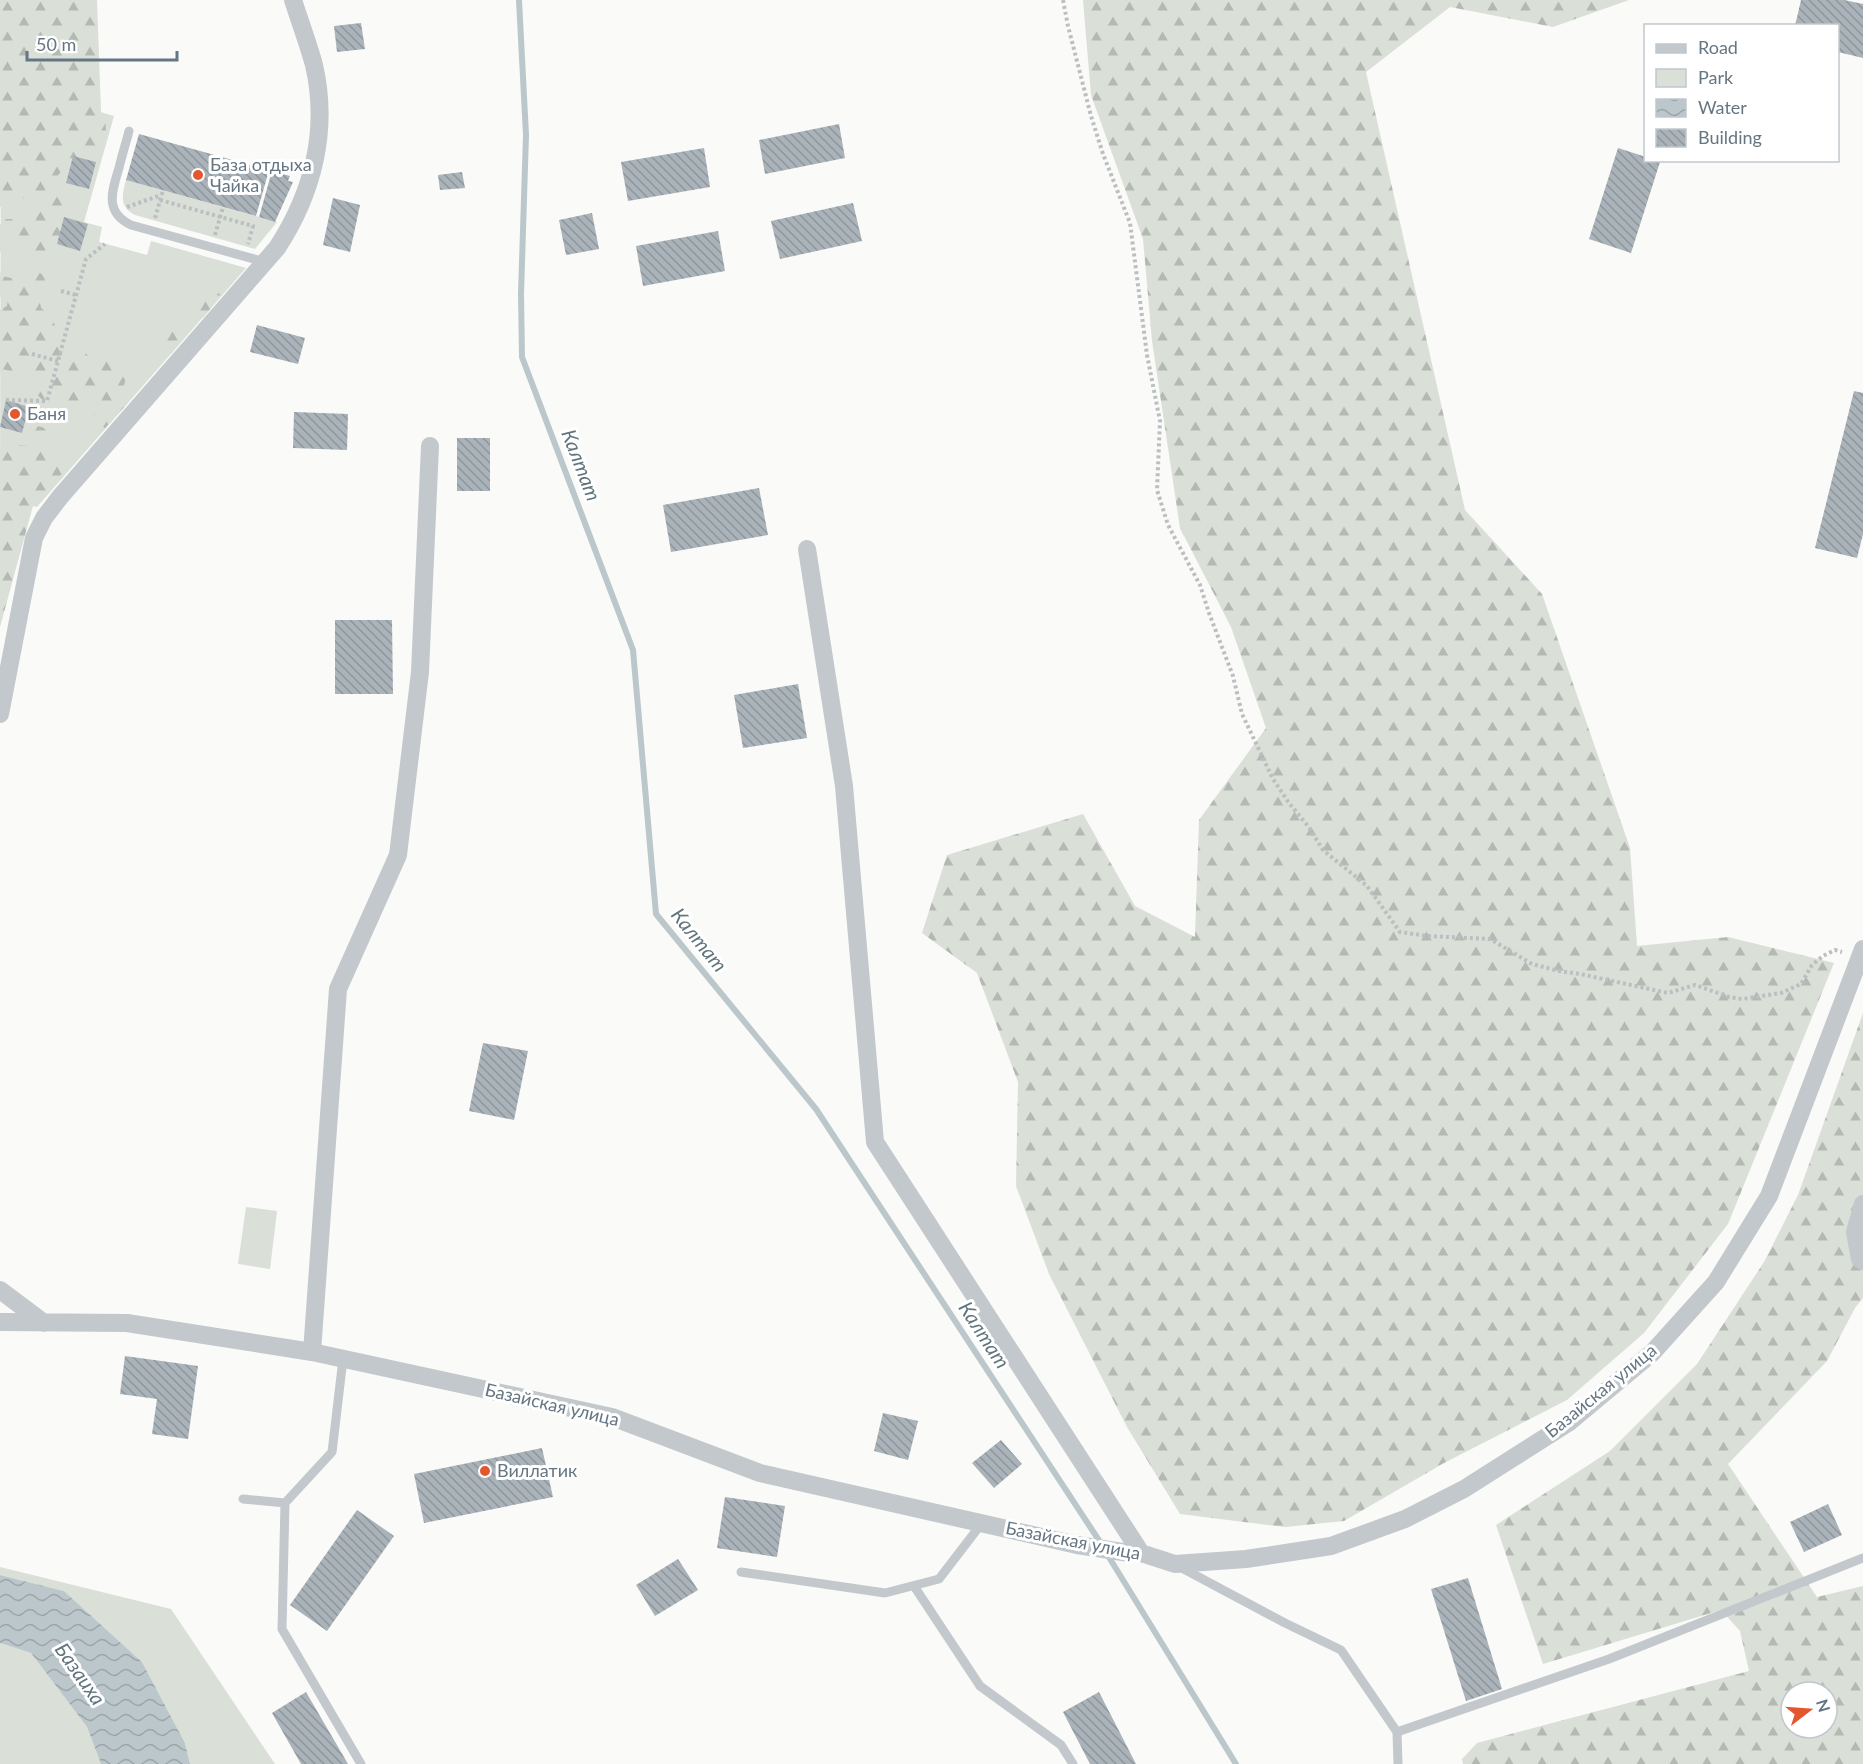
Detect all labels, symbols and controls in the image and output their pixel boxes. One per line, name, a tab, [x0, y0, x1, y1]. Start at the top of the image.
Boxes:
scale bar	[27, 24, 177, 62]
legend	[1644, 24, 1839, 162]
text: 50 m	[36, 33, 76, 55]
text: Road	[1698, 36, 1738, 58]
text: Park	[1698, 66, 1734, 88]
text: Water	[1698, 96, 1747, 118]
text: Building	[1698, 126, 1762, 148]
place label: База отдыха Чайка	[210, 153, 312, 196]
marker: База отдыха Чайка	[191, 168, 205, 182]
place label: Баня	[27, 402, 66, 424]
marker: Баня	[8, 407, 22, 421]
water label: Калтат	[557, 425, 607, 504]
water label: Калтат	[667, 903, 733, 976]
water label: Калтат	[954, 1297, 1015, 1372]
street label: Базайская улица	[1540, 1339, 1661, 1442]
street label: Базайская улица	[483, 1378, 621, 1430]
place label: Виллатик	[497, 1459, 578, 1481]
marker: Виллатик	[478, 1464, 492, 1478]
street label: Базайская улица	[1004, 1516, 1143, 1564]
water label: Базаиха	[51, 1638, 111, 1709]
north arrow	[1779, 1680, 1839, 1740]
text: N	[1813, 1697, 1835, 1714]

